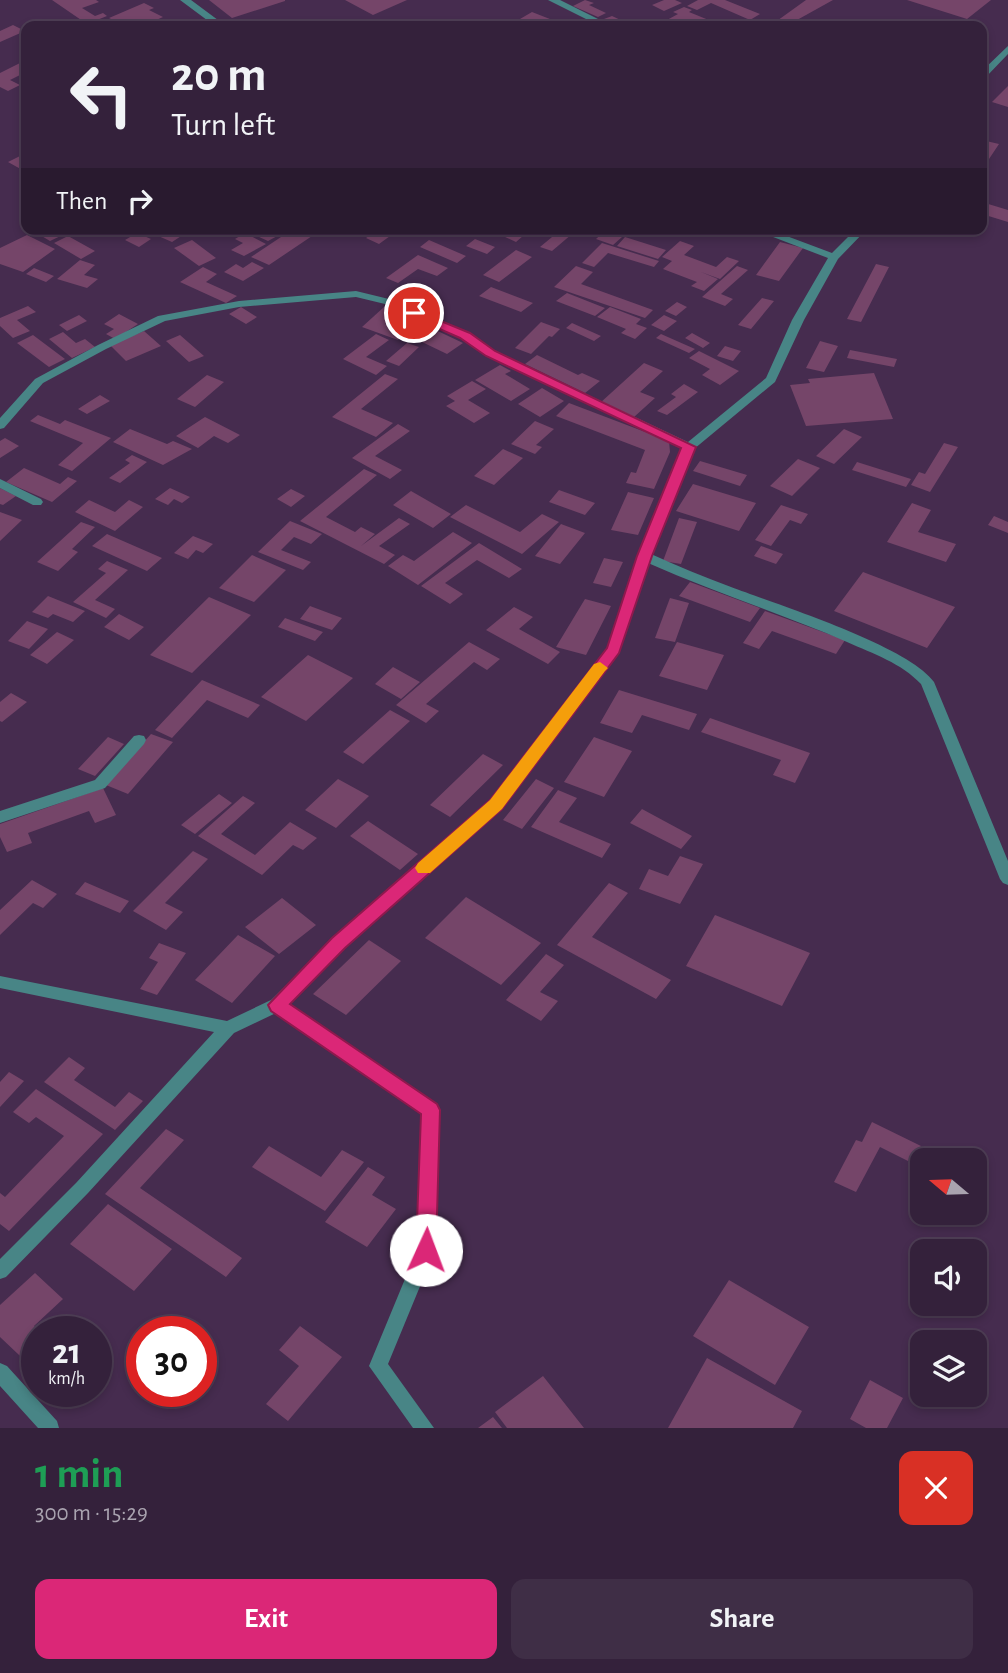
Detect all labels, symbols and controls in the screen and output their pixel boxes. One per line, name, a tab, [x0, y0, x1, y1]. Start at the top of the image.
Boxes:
icon: left	[56, 49, 147, 140]
text: 20 m	[171, 51, 267, 100]
text: Turn left	[171, 109, 275, 141]
icon: right	[121, 182, 159, 220]
text: Then	[56, 188, 107, 214]
pin	[384, 283, 444, 343]
icon: arrive	[395, 294, 433, 332]
north arrow	[910, 1148, 987, 1225]
map controls	[910, 1148, 987, 1407]
position arrow	[389, 1213, 463, 1287]
button: sound	[910, 1239, 987, 1316]
speed limit sign: 30	[126, 1316, 217, 1407]
button: layers	[910, 1330, 987, 1407]
text: 21	[52, 1335, 81, 1370]
text: km/h	[48, 1370, 85, 1388]
button: close	[899, 1451, 973, 1525]
text: 1 min	[35, 1453, 124, 1495]
text: 300 m · 15:29	[35, 1502, 148, 1525]
button: Exit	[35, 1579, 497, 1659]
button: Share	[511, 1579, 973, 1659]

